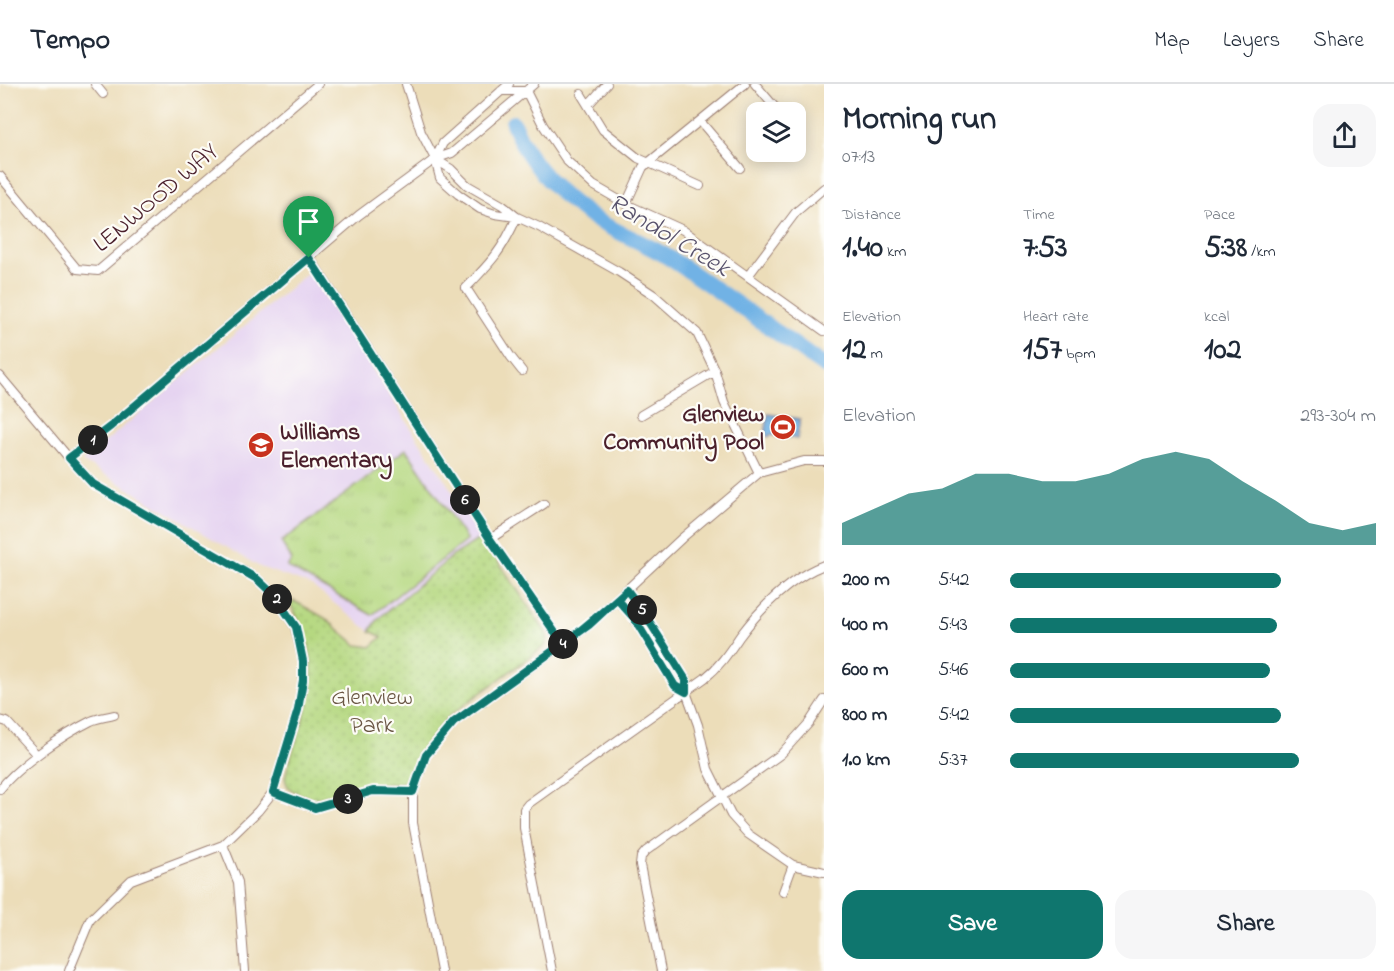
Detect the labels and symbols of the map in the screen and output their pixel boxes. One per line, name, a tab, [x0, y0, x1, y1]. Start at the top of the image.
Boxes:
street label: LENWOOD WAY	[86, 136, 227, 262]
water label: Randol Creek	[600, 185, 738, 289]
pin	[283, 196, 334, 258]
place label: Glenview Community Pool	[603, 398, 764, 462]
sports icon: Glenview Community Pool	[768, 412, 798, 442]
place label: Williams Elementary	[280, 416, 392, 480]
pin: 1	[78, 425, 108, 455]
school or university icon: Williams Elementary	[246, 430, 276, 460]
pin: 6	[450, 485, 480, 515]
pin: 2	[262, 584, 292, 614]
pin: 5	[627, 595, 657, 625]
pin: 4	[548, 629, 578, 659]
park label: Glenview Park	[331, 681, 413, 744]
pin: 3	[333, 784, 363, 814]

